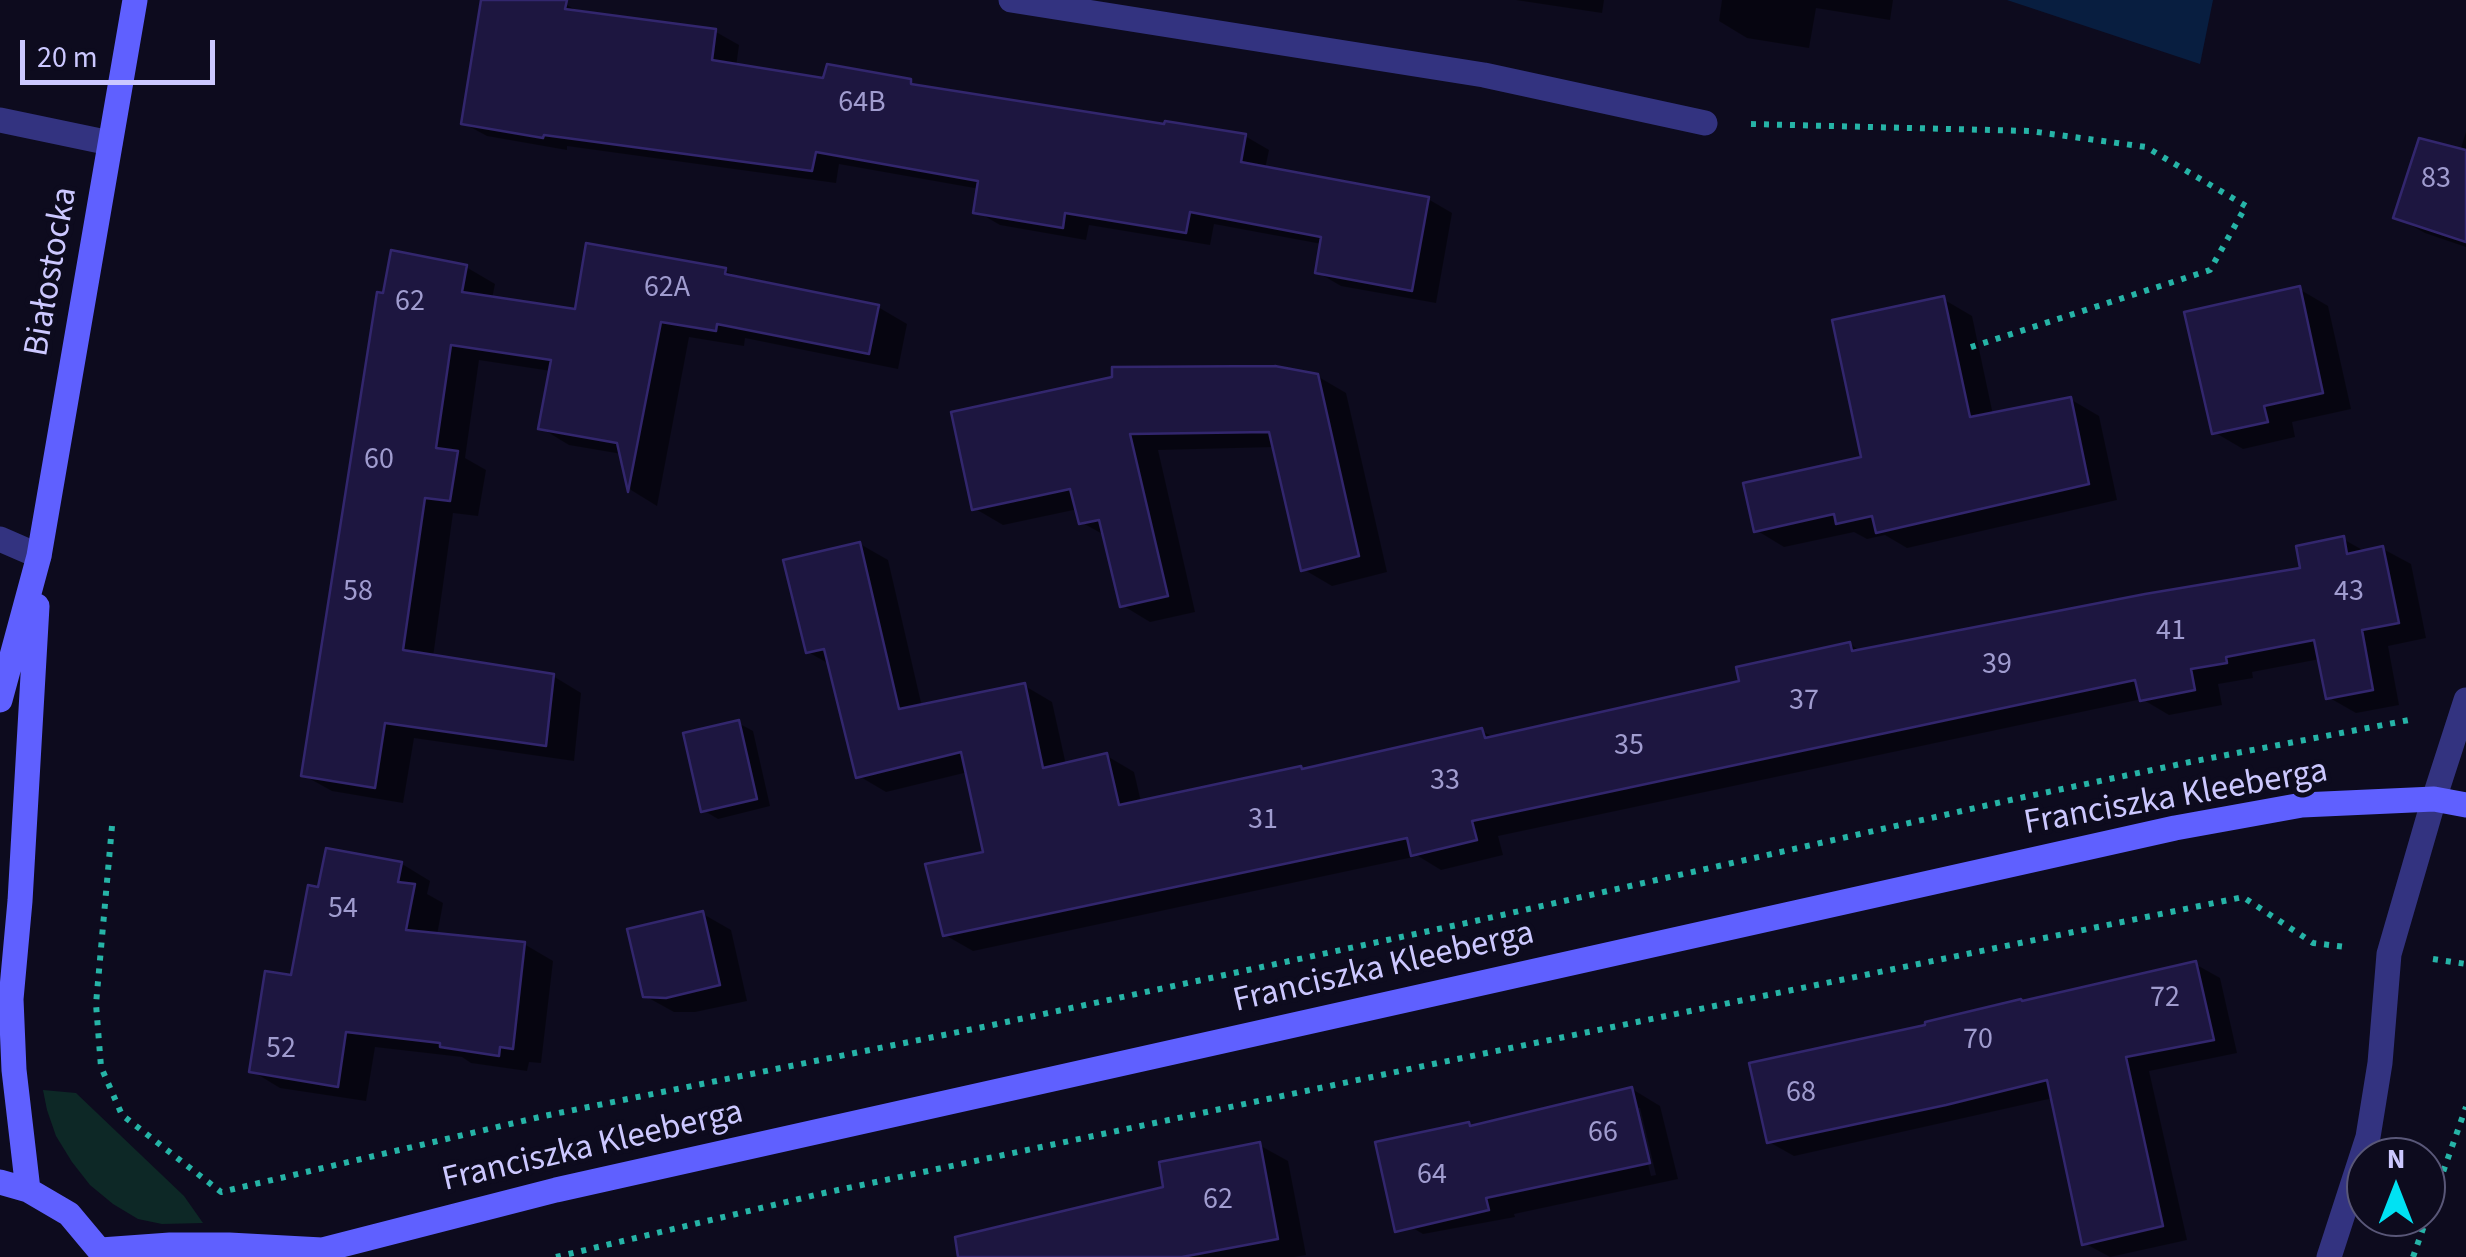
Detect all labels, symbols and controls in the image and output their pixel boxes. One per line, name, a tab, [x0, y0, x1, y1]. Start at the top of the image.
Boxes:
scale bar	[25, 20, 220, 82]
text: 20 m	[37, 36, 98, 79]
house number: 64B	[838, 86, 886, 122]
house number: 83	[2421, 162, 2451, 198]
street label: Białostocka	[17, 184, 89, 360]
house number: 62A	[644, 271, 690, 307]
house number: 62	[395, 285, 425, 321]
house number: 60	[364, 443, 394, 479]
house number: 58	[343, 575, 373, 611]
house number: 43	[2334, 575, 2364, 611]
house number: 41	[2156, 614, 2186, 650]
house number: 39	[1982, 648, 2012, 684]
house number: 37	[1789, 684, 1819, 720]
house number: 35	[1614, 729, 1644, 765]
street label: Franciszka Kleeberga	[2021, 752, 2331, 846]
house number: 33	[1430, 764, 1460, 800]
house number: 31	[1248, 803, 1278, 839]
house number: 54	[328, 892, 358, 928]
street label: Franciszka Kleeberga	[1229, 914, 1539, 1024]
house number: 72	[2150, 981, 2180, 1017]
house number: 70	[1963, 1023, 1993, 1059]
house number: 52	[266, 1032, 296, 1068]
house number: 68	[1786, 1076, 1816, 1112]
street label: Franciszka Kleeberga	[438, 1093, 748, 1203]
house number: 66	[1588, 1116, 1618, 1152]
north arrow	[2346, 1137, 2446, 1237]
text: N	[2387, 1139, 2405, 1179]
house number: 64	[1417, 1158, 1447, 1194]
house number: 62	[1203, 1183, 1233, 1219]

